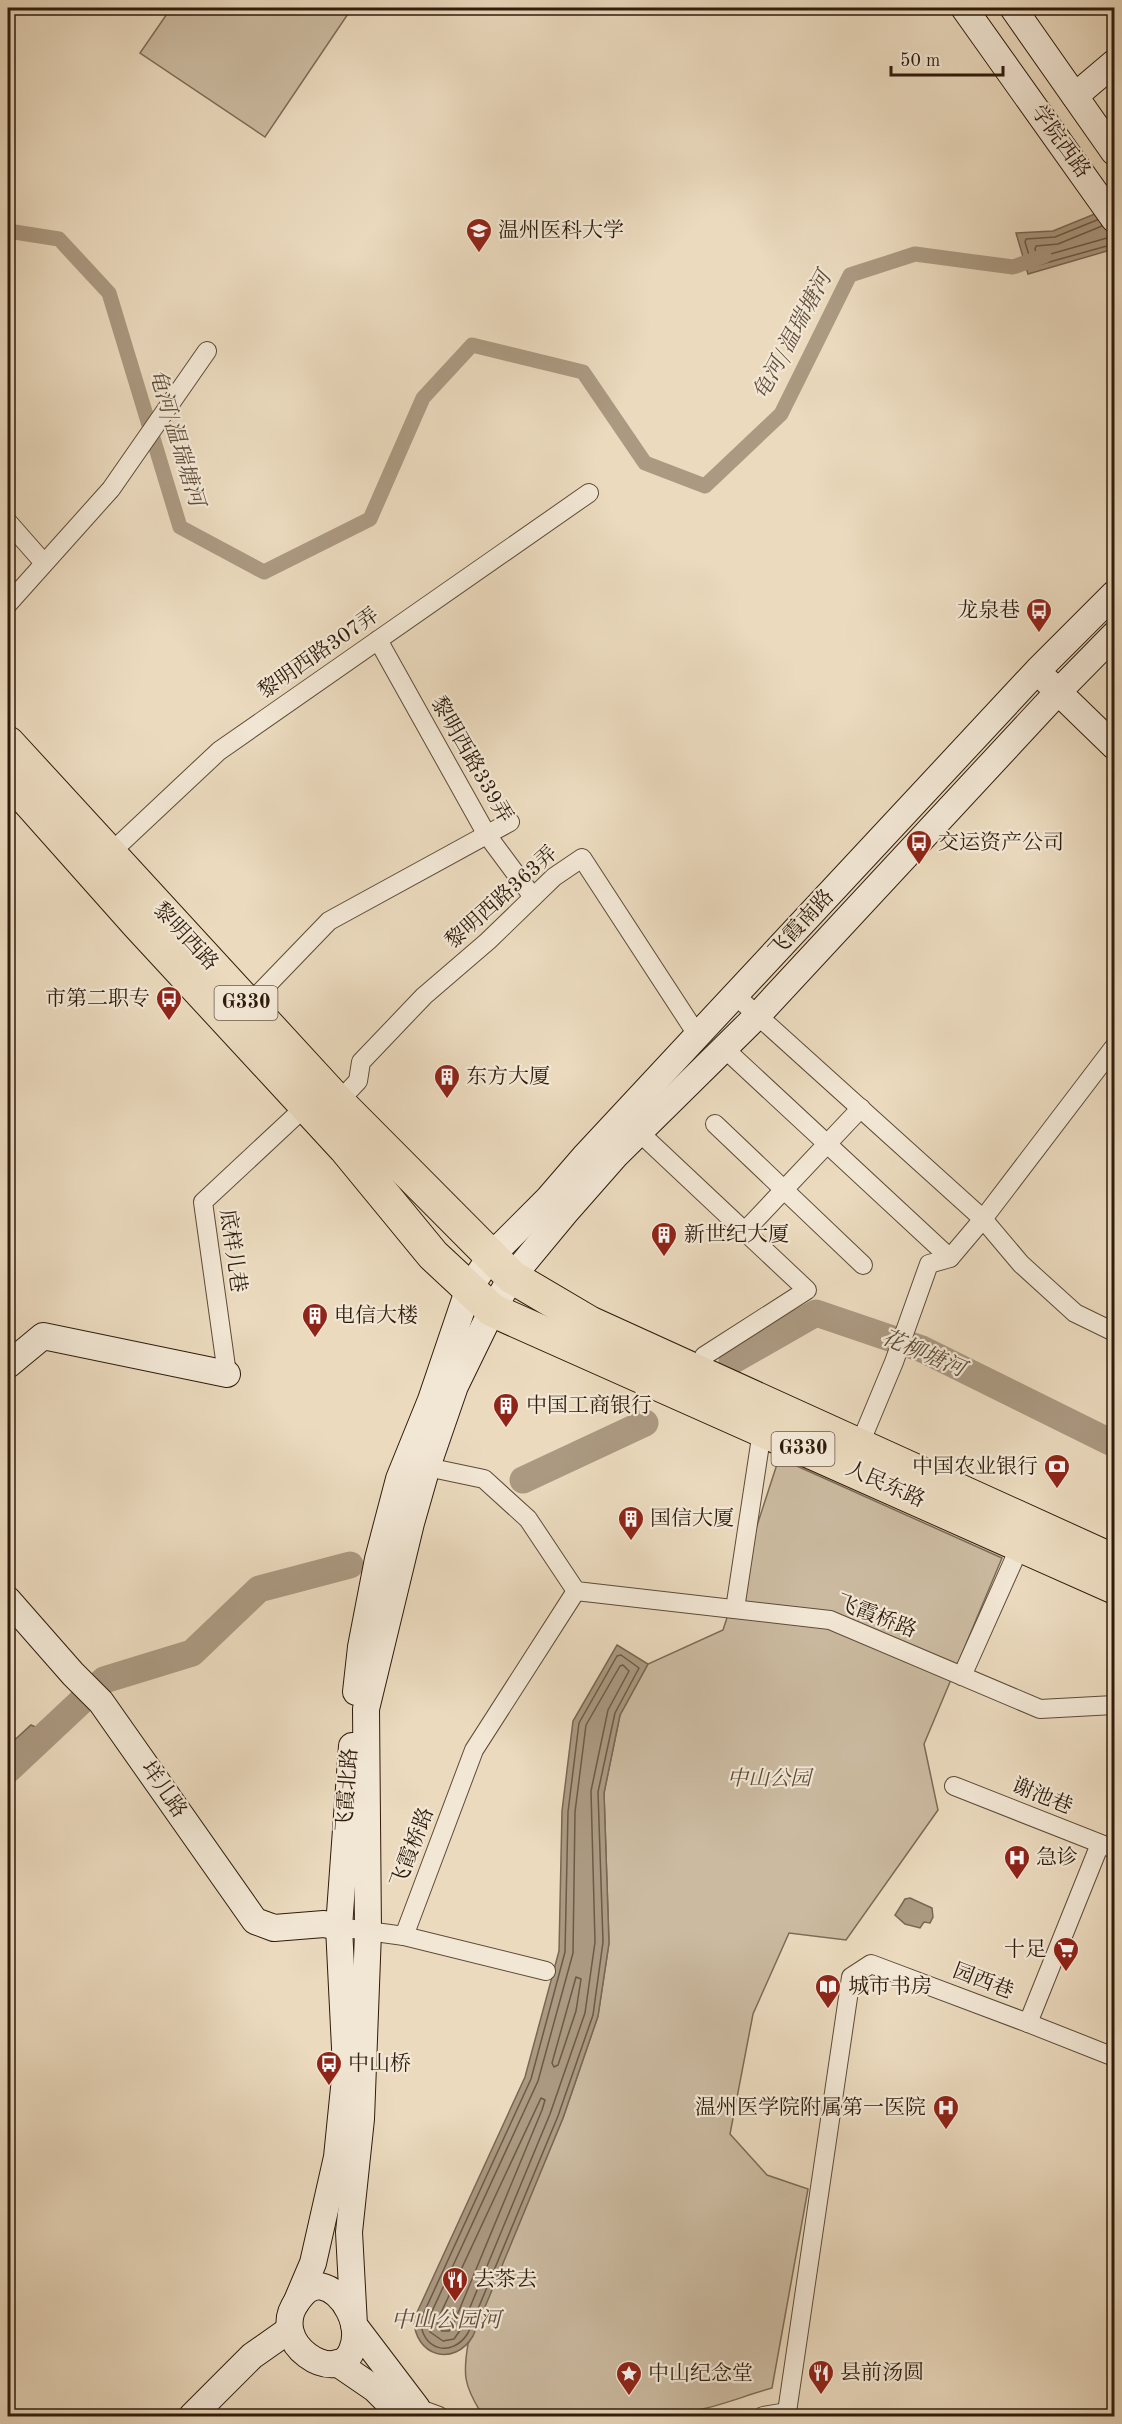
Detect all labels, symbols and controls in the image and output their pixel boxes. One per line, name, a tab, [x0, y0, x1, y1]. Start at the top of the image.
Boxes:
scale bar	[891, 39, 1004, 77]
text: 50 m	[900, 52, 940, 70]
street label: 学院西路	[1027, 101, 1095, 182]
school or university icon: 温州医科大学	[464, 216, 494, 254]
place label: 温州医科大学	[498, 219, 624, 242]
water label: 龟河/温瑞塘河	[748, 264, 838, 404]
water label: 龟河/温瑞塘河	[145, 366, 210, 513]
bus stop icon: 龙泉巷	[1024, 596, 1054, 634]
place label: 龙泉巷	[957, 599, 1020, 622]
street label: 黎明西路307弄	[254, 603, 383, 703]
street label: 黎明西路339弄	[427, 692, 517, 827]
bus stop icon: 交运资产公司	[904, 828, 934, 866]
place label: 交运资产公司	[938, 831, 1064, 854]
street label: 黎明西路363弄	[441, 841, 562, 953]
street label: 飞霞南路	[764, 885, 838, 962]
street label: 黎明西路	[149, 898, 223, 975]
bus stop icon: 市第二职专	[154, 984, 184, 1022]
road number: G330	[214, 986, 278, 1020]
place label: 市第二职专	[45, 987, 150, 1010]
building icon: 东方大厦	[432, 1062, 462, 1100]
place label: 东方大厦	[466, 1065, 550, 1088]
street label: 底样儿巷	[216, 1208, 250, 1294]
building icon: 新世纪大厦	[649, 1220, 679, 1258]
place label: 新世纪大厦	[684, 1223, 789, 1246]
building icon: 电信大楼	[300, 1301, 330, 1339]
place label: 电信大楼	[334, 1304, 418, 1327]
water label: 花柳塘河	[878, 1325, 972, 1383]
building icon: 中国工商银行	[491, 1391, 521, 1429]
place label: 中国工商银行	[526, 1394, 652, 1417]
road number: G330	[772, 1432, 834, 1466]
bank icon: 中国农业银行	[1042, 1452, 1072, 1490]
place label: 中国农业银行	[912, 1455, 1038, 1478]
street label: 人民东路	[842, 1456, 928, 1512]
building icon: 国信大厦	[616, 1504, 646, 1542]
place label: 国信大厦	[650, 1507, 734, 1530]
street label: 飞霞桥路	[833, 1590, 920, 1642]
street label: 飞霞北路	[333, 1747, 361, 1833]
street label: 垟儿路	[136, 1757, 191, 1822]
park label: 中山公园	[727, 1767, 814, 1790]
street label: 谢池巷	[1009, 1774, 1076, 1819]
street label: 飞霞桥路	[386, 1804, 438, 1891]
hospital icon: 急诊	[1002, 1843, 1032, 1881]
place label: 急诊	[1036, 1846, 1078, 1869]
supermarket icon: 十足	[1051, 1935, 1081, 1973]
place label: 十足	[1004, 1938, 1046, 1961]
street label: 园西巷	[950, 1959, 1017, 2003]
library icon: 城市书房	[813, 1972, 843, 2010]
place label: 城市书房	[848, 1975, 932, 1998]
bus stop icon: 中山桥	[314, 2049, 344, 2087]
place label: 中山桥	[348, 2052, 411, 2075]
hospital icon: 温州医学院附属第一医院	[931, 2093, 961, 2131]
place label: 温州医学院附属第一医院	[695, 2096, 926, 2119]
restaurant icon: 去茶去	[440, 2265, 470, 2303]
place label: 去茶去	[474, 2268, 537, 2291]
water label: 中山公园河	[391, 2308, 505, 2332]
restaurant icon: 县前汤圆	[806, 2358, 836, 2396]
place icon: 中山纪念堂	[614, 2359, 644, 2397]
place label: 县前汤圆	[840, 2361, 924, 2384]
place label: 中山纪念堂	[648, 2362, 753, 2385]

